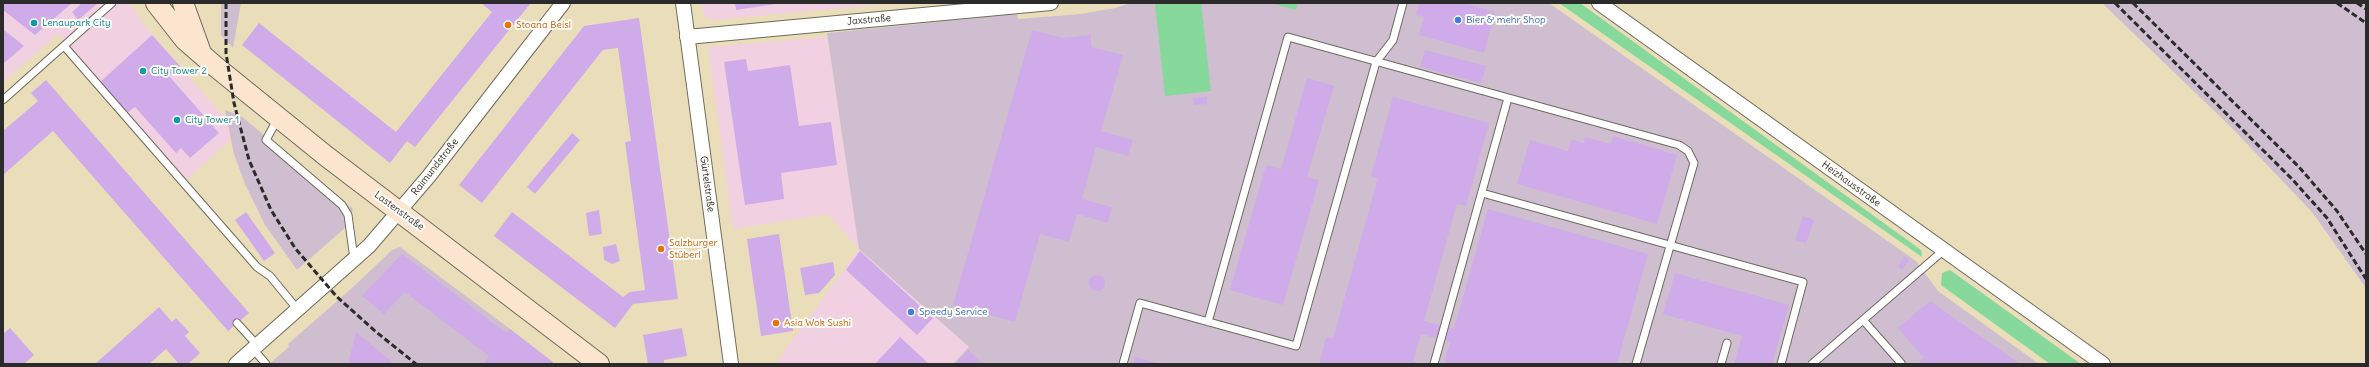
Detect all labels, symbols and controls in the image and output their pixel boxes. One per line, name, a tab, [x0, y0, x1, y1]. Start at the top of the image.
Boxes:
street label: Jaxstraße	[847, 12, 891, 28]
place label: Bier & mehr Shop	[1466, 14, 1546, 26]
marker: Bier & mehr Shop	[1453, 15, 1463, 25]
place label: Lenaupark City	[42, 17, 111, 29]
marker: Lenaupark City	[29, 18, 39, 28]
place label: Stoana Beisl	[516, 19, 571, 31]
marker: Stoana Beisl	[503, 20, 513, 30]
place label: City Tower 2	[151, 65, 207, 77]
marker: City Tower 2	[138, 66, 148, 76]
place label: City Tower 1	[185, 114, 239, 126]
marker: City Tower 1	[172, 115, 182, 125]
street label: Raimundstraße	[409, 136, 461, 198]
street label: Gürtelstraße	[697, 155, 717, 213]
street label: Heizhausstraße	[1819, 159, 1883, 209]
street label: Lastenstraße	[372, 189, 426, 233]
place label: Salzburger Stüberl	[669, 237, 718, 260]
marker: Salzburger Stüberl	[656, 244, 666, 254]
place label: Speedy Service	[919, 306, 987, 318]
marker: Speedy Service	[906, 307, 916, 317]
place label: Asia Wok Sushi	[784, 317, 851, 329]
marker: Asia Wok Sushi	[771, 318, 781, 328]

